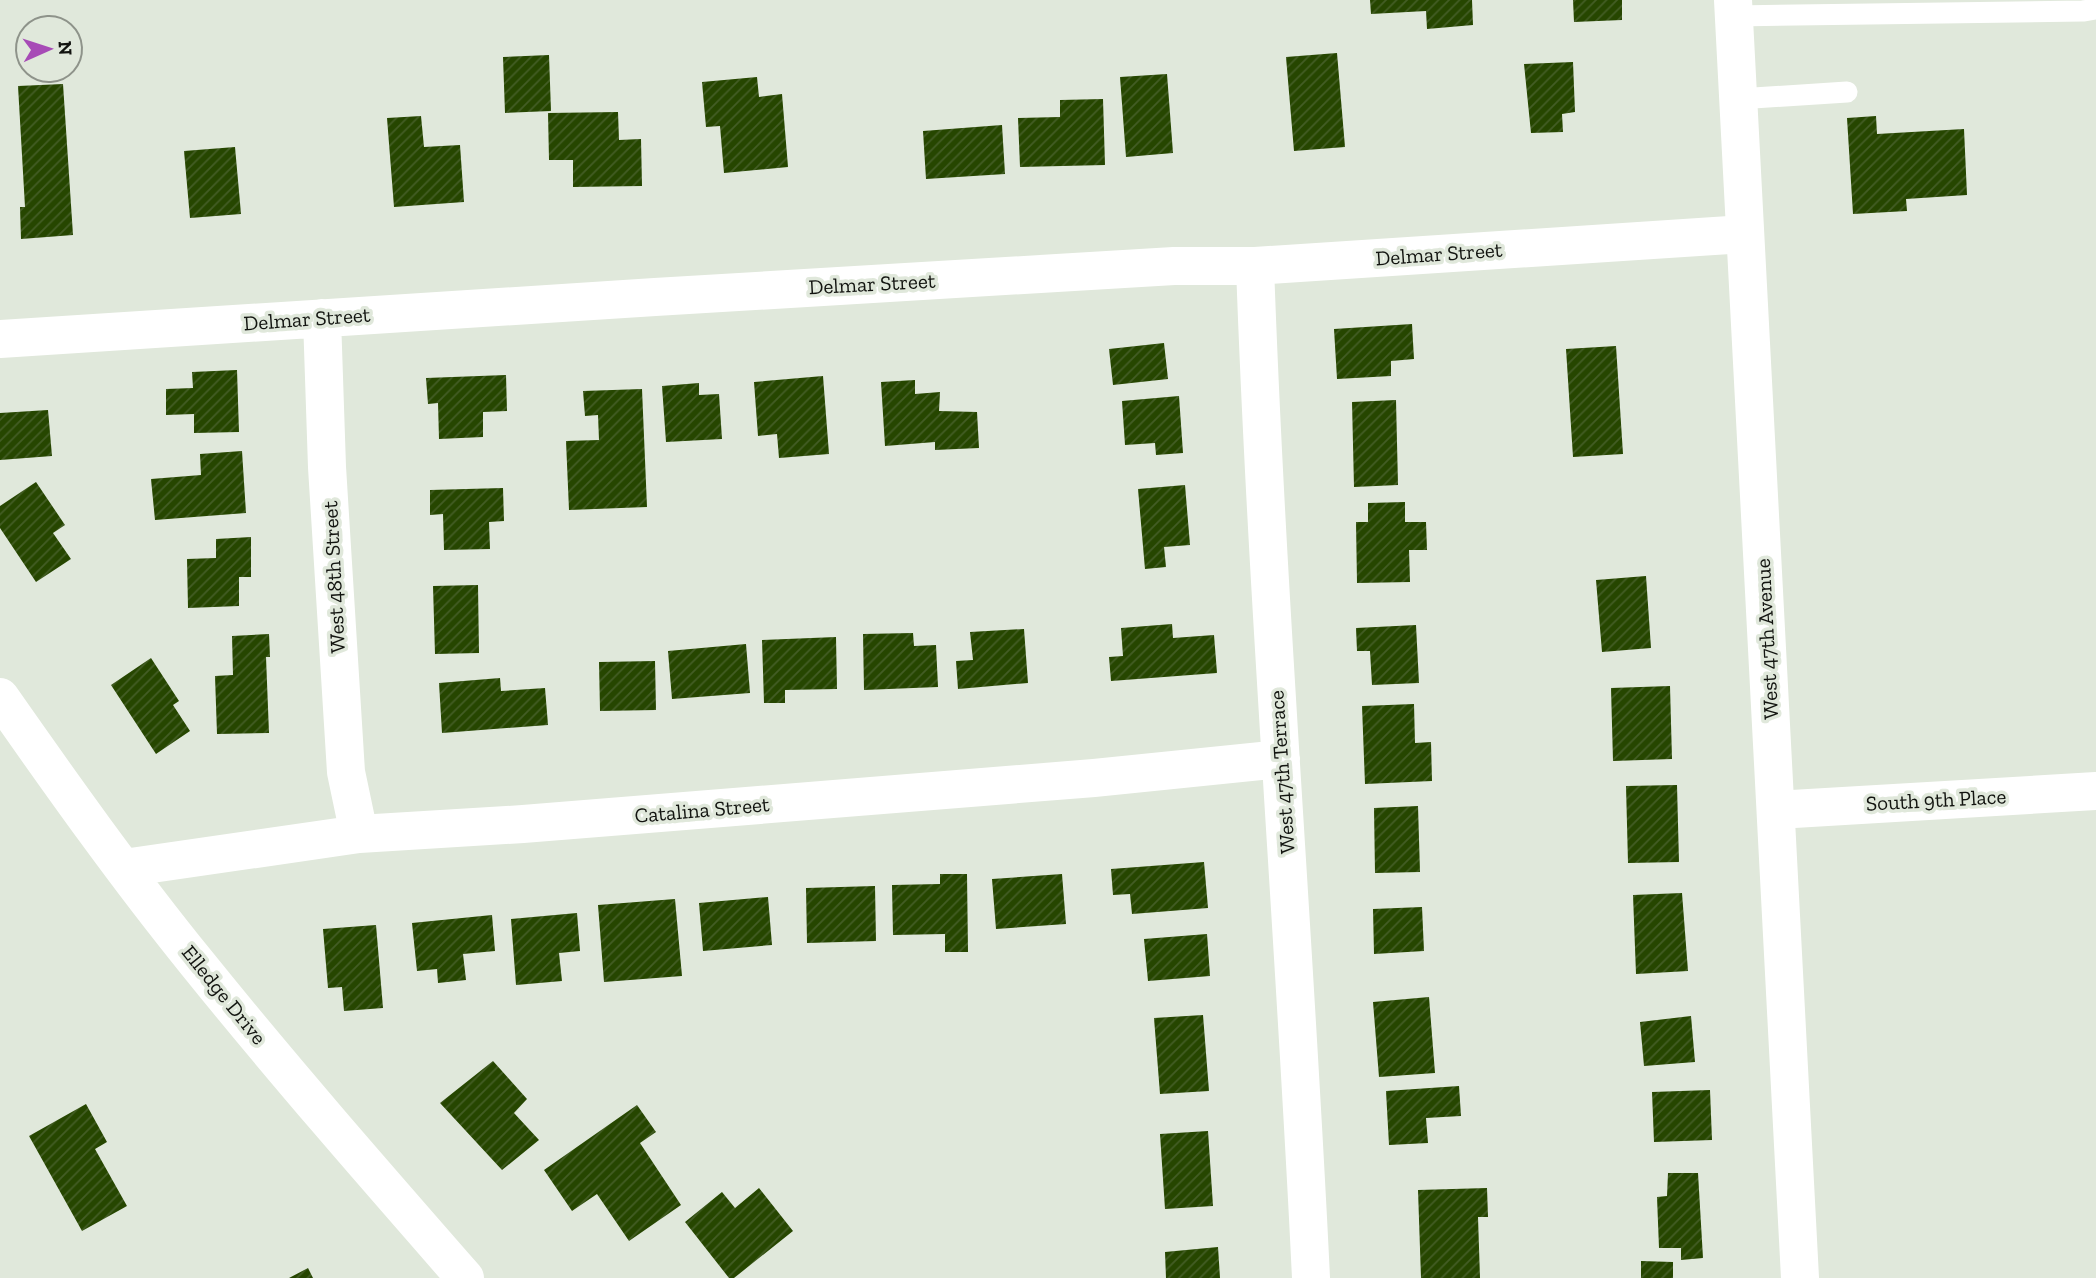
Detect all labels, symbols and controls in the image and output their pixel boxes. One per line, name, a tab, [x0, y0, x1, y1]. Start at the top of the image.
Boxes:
north arrow	[14, 14, 84, 84]
text: N	[54, 40, 77, 56]
street label: Delmar Street	[1375, 237, 1503, 270]
street label: Delmar Street	[808, 268, 936, 299]
street label: Delmar Street	[243, 302, 371, 335]
street label: West 48th Street	[317, 500, 350, 654]
street label: West 47th Avenue	[1750, 558, 1783, 720]
street label: West 47th Terrace	[1263, 689, 1300, 855]
street label: South 9th Place	[1865, 783, 2007, 816]
street label: Catalina Street	[633, 791, 771, 828]
street label: Elledge Drive	[177, 940, 272, 1049]

